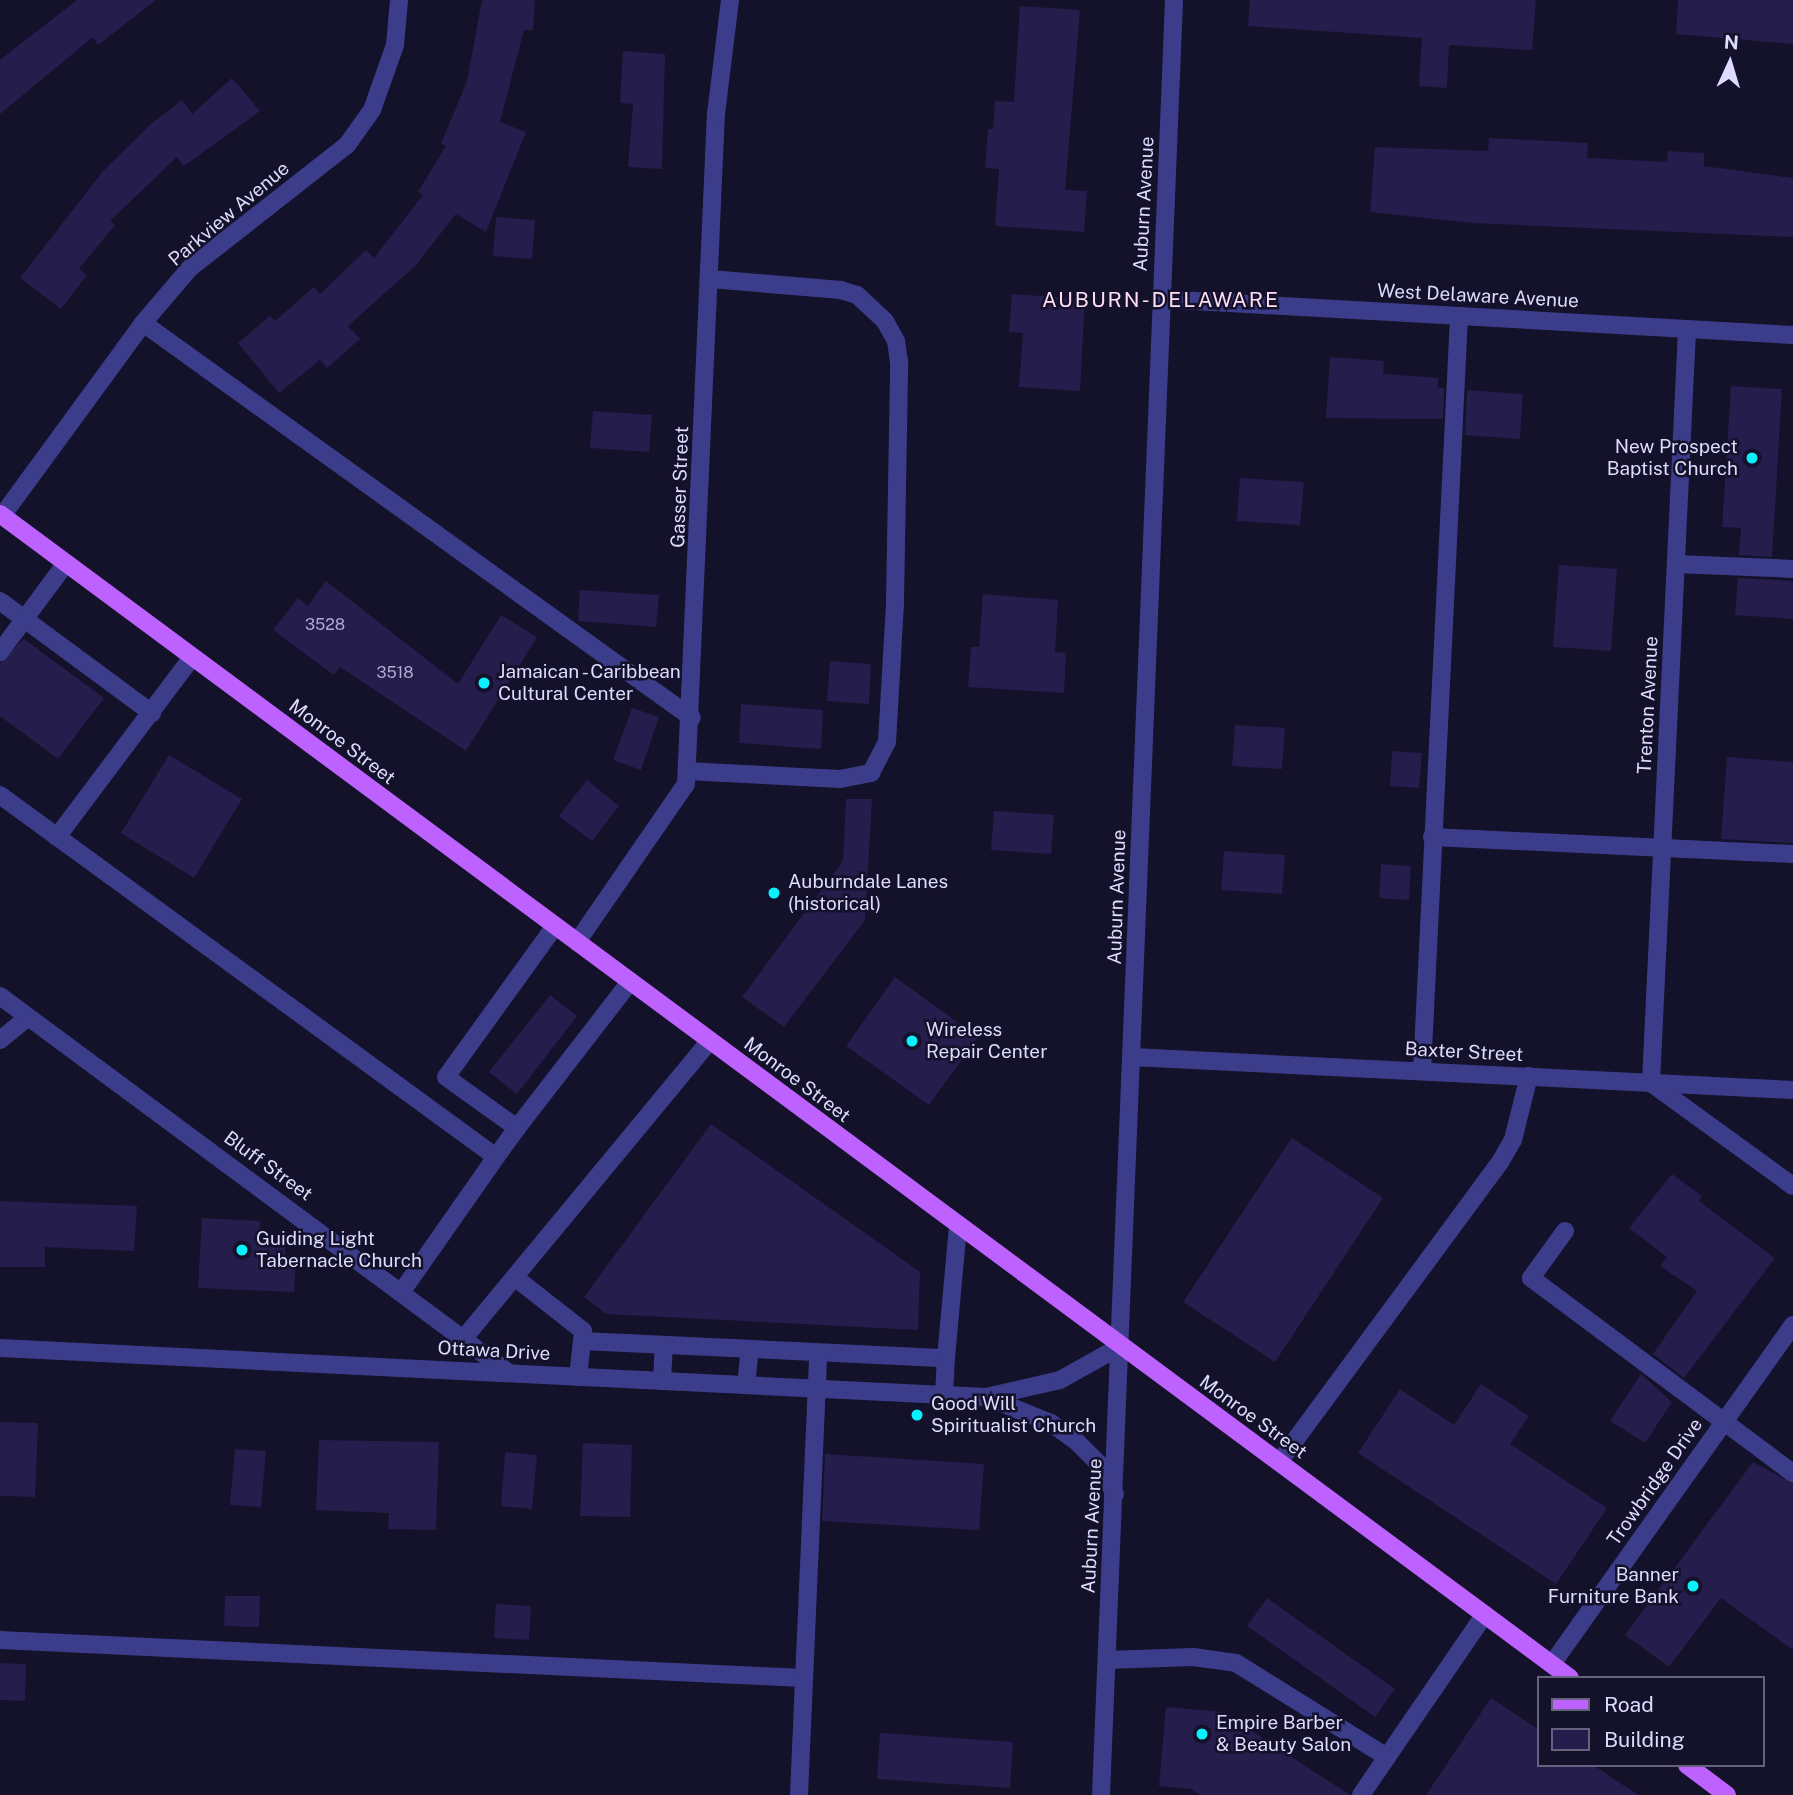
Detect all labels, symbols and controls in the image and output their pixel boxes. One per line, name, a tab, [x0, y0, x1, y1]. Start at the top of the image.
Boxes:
north arrow	[1695, 28, 1765, 98]
text: N	[1723, 31, 1740, 54]
street label: Auburn Avenue	[1129, 136, 1159, 272]
street label: Parkview Avenue	[164, 157, 294, 271]
street label: West Delaware Avenue	[1376, 279, 1580, 313]
district label: AUBURN-DELAWARE	[1044, 287, 1278, 313]
street label: Gasser Street	[666, 426, 694, 548]
place label: New Prospect Baptist Church	[1607, 436, 1738, 480]
marker: New Prospect Baptist Church	[1744, 450, 1760, 466]
house number: 3528	[305, 615, 345, 635]
street label: Trenton Avenue	[1633, 636, 1663, 774]
place label: Jamaican - Caribbean Cultural Center	[498, 661, 686, 705]
house number: 3518	[376, 663, 414, 683]
marker: Jamaican - Caribbean Cultural Center	[476, 675, 492, 691]
street label: Monroe Street	[284, 695, 400, 789]
street label: Auburn Avenue	[1103, 829, 1131, 965]
place label: Auburndale Lanes (historical)	[788, 871, 948, 915]
marker: Auburndale Lanes (historical)	[766, 885, 782, 901]
place label: Wireless Repair Center	[926, 1019, 1048, 1063]
street label: Monroe Street	[739, 1033, 855, 1127]
marker: Wireless Repair Center	[904, 1033, 920, 1049]
street label: Baxter Street	[1404, 1038, 1524, 1066]
street label: Bluff Street	[219, 1126, 317, 1206]
place label: Guiding Light Tabernacle Church	[256, 1228, 422, 1272]
marker: Guiding Light Tabernacle Church	[234, 1242, 250, 1258]
street label: Ottawa Drive	[437, 1337, 551, 1365]
street label: Monroe Street	[1195, 1370, 1311, 1464]
place label: Good Will Spiritualist Church	[931, 1393, 1096, 1437]
marker: Good Will Spiritualist Church	[909, 1407, 925, 1423]
street label: Trowbridge Drive	[1603, 1414, 1707, 1550]
street label: Auburn Avenue	[1077, 1458, 1107, 1594]
place label: Banner Furniture Bank	[1548, 1564, 1679, 1608]
marker: Banner Furniture Bank	[1685, 1578, 1701, 1594]
legend	[1538, 1676, 1765, 1767]
text: Road	[1604, 1692, 1654, 1717]
place label: Empire Barber & Beauty Salon	[1216, 1712, 1351, 1756]
marker: Empire Barber & Beauty Salon	[1194, 1726, 1210, 1742]
text: Building	[1604, 1727, 1685, 1752]

